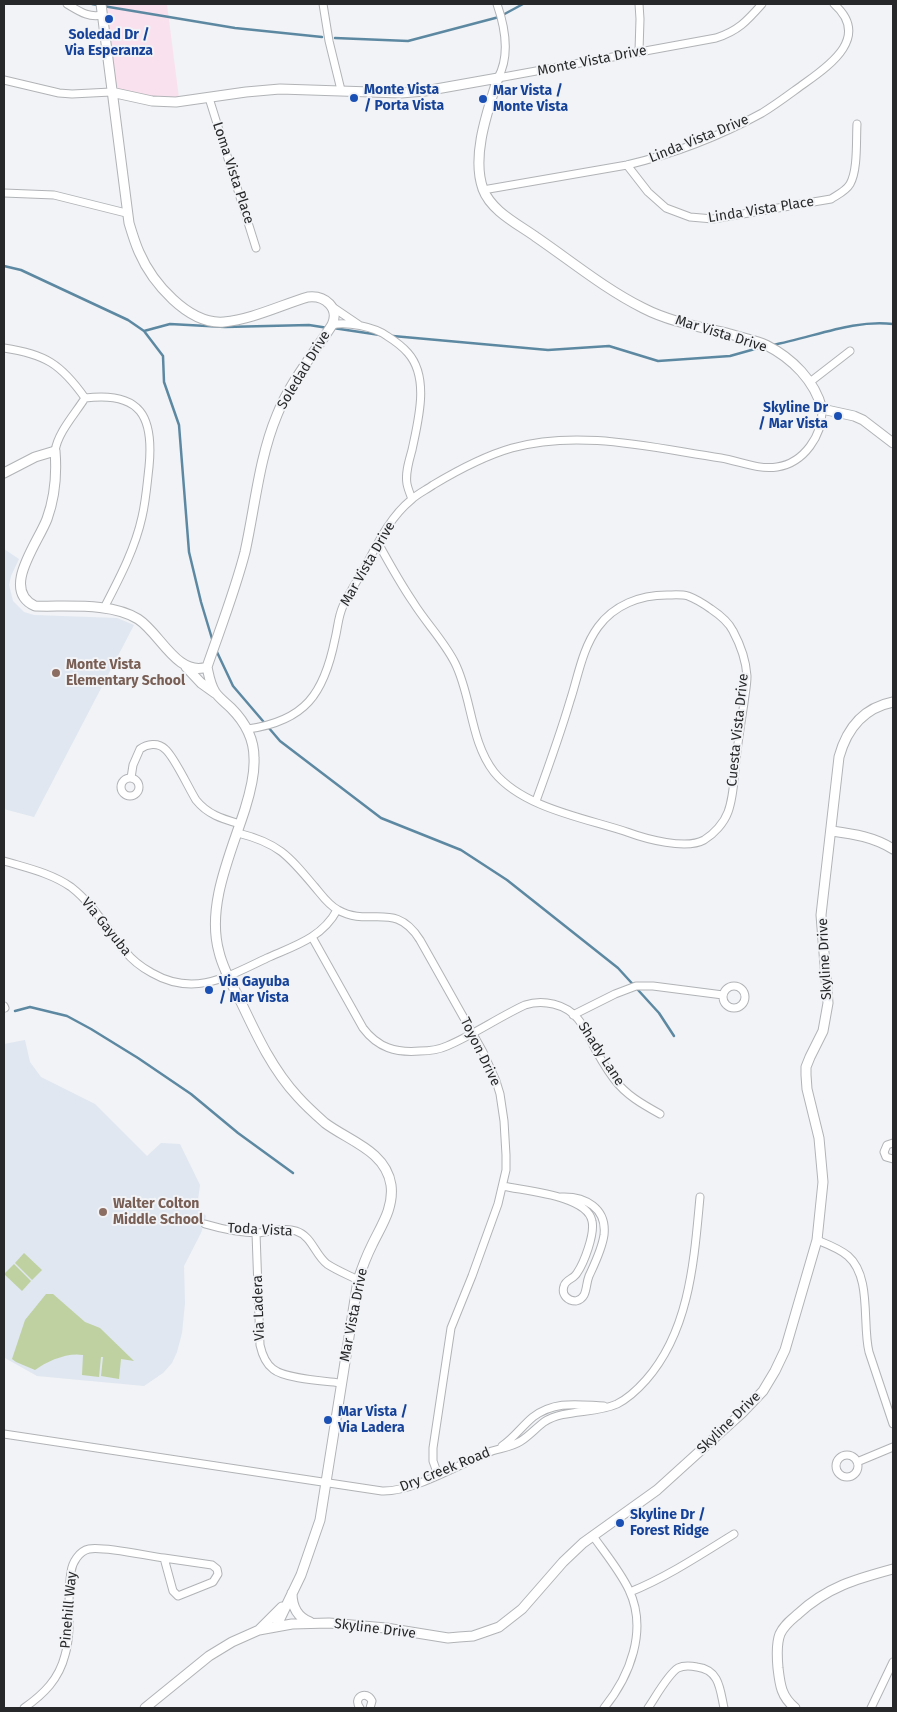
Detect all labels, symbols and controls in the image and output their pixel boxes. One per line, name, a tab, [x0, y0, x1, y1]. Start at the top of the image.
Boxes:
marker: Soledad Dr / Via Esperanza	[103, 13, 115, 25]
place label: Soledad Dr / Via Esperanza	[65, 27, 153, 59]
street label: Monte Vista Drive	[536, 42, 648, 80]
place label: Monte Vista / Porta Vista	[364, 82, 444, 114]
place label: Mar Vista / Monte Vista	[493, 83, 568, 115]
marker: Monte Vista / Porta Vista	[348, 92, 360, 104]
marker: Mar Vista / Monte Vista	[477, 93, 489, 105]
street label: Linda Vista Drive	[647, 111, 751, 167]
street label: Loma Vista Place	[209, 120, 257, 226]
street label: Linda Vista Place	[707, 193, 815, 227]
street label: Mar Vista Drive	[673, 312, 769, 356]
street label: Soledad Drive	[274, 328, 334, 412]
place label: Skyline Dr / Mar Vista	[758, 400, 828, 432]
marker: Skyline Dr / Mar Vista	[832, 410, 844, 422]
street label: Mar Vista Drive	[337, 519, 399, 609]
place label: Monte Vista Elementary School	[66, 657, 185, 690]
marker: Monte Vista Elementary School	[50, 667, 62, 679]
street label: Cuesta Vista Drive	[724, 673, 752, 787]
street label: Via Gayuba	[77, 894, 135, 960]
street label: Skyline Drive	[814, 918, 836, 1000]
place label: Via Gayuba / Mar Vista	[219, 974, 290, 1006]
marker: Via Gayuba / Mar Vista	[203, 984, 215, 996]
street label: Toyon Drive	[456, 1015, 504, 1089]
street label: Shady Lane	[574, 1019, 628, 1089]
place label: Walter Colton Middle School	[113, 1196, 203, 1228]
marker: Walter Colton Middle School	[97, 1206, 109, 1218]
street label: Toda Vista	[227, 1220, 293, 1240]
street label: Mar Vista Drive	[337, 1267, 371, 1363]
street label: Via Ladera	[249, 1275, 269, 1341]
street label: Skyline Drive	[694, 1388, 764, 1458]
place label: Mar Vista / Via Ladera	[338, 1404, 408, 1436]
marker: Mar Vista / Via Ladera	[322, 1414, 334, 1426]
street label: Dry Creek Road	[397, 1444, 493, 1496]
place label: Skyline Dr / Forest Ridge	[630, 1507, 709, 1540]
marker: Skyline Dr / Forest Ridge	[614, 1517, 626, 1529]
street label: Pinehill Way	[57, 1571, 81, 1649]
street label: Skyline Drive	[333, 1616, 417, 1642]

